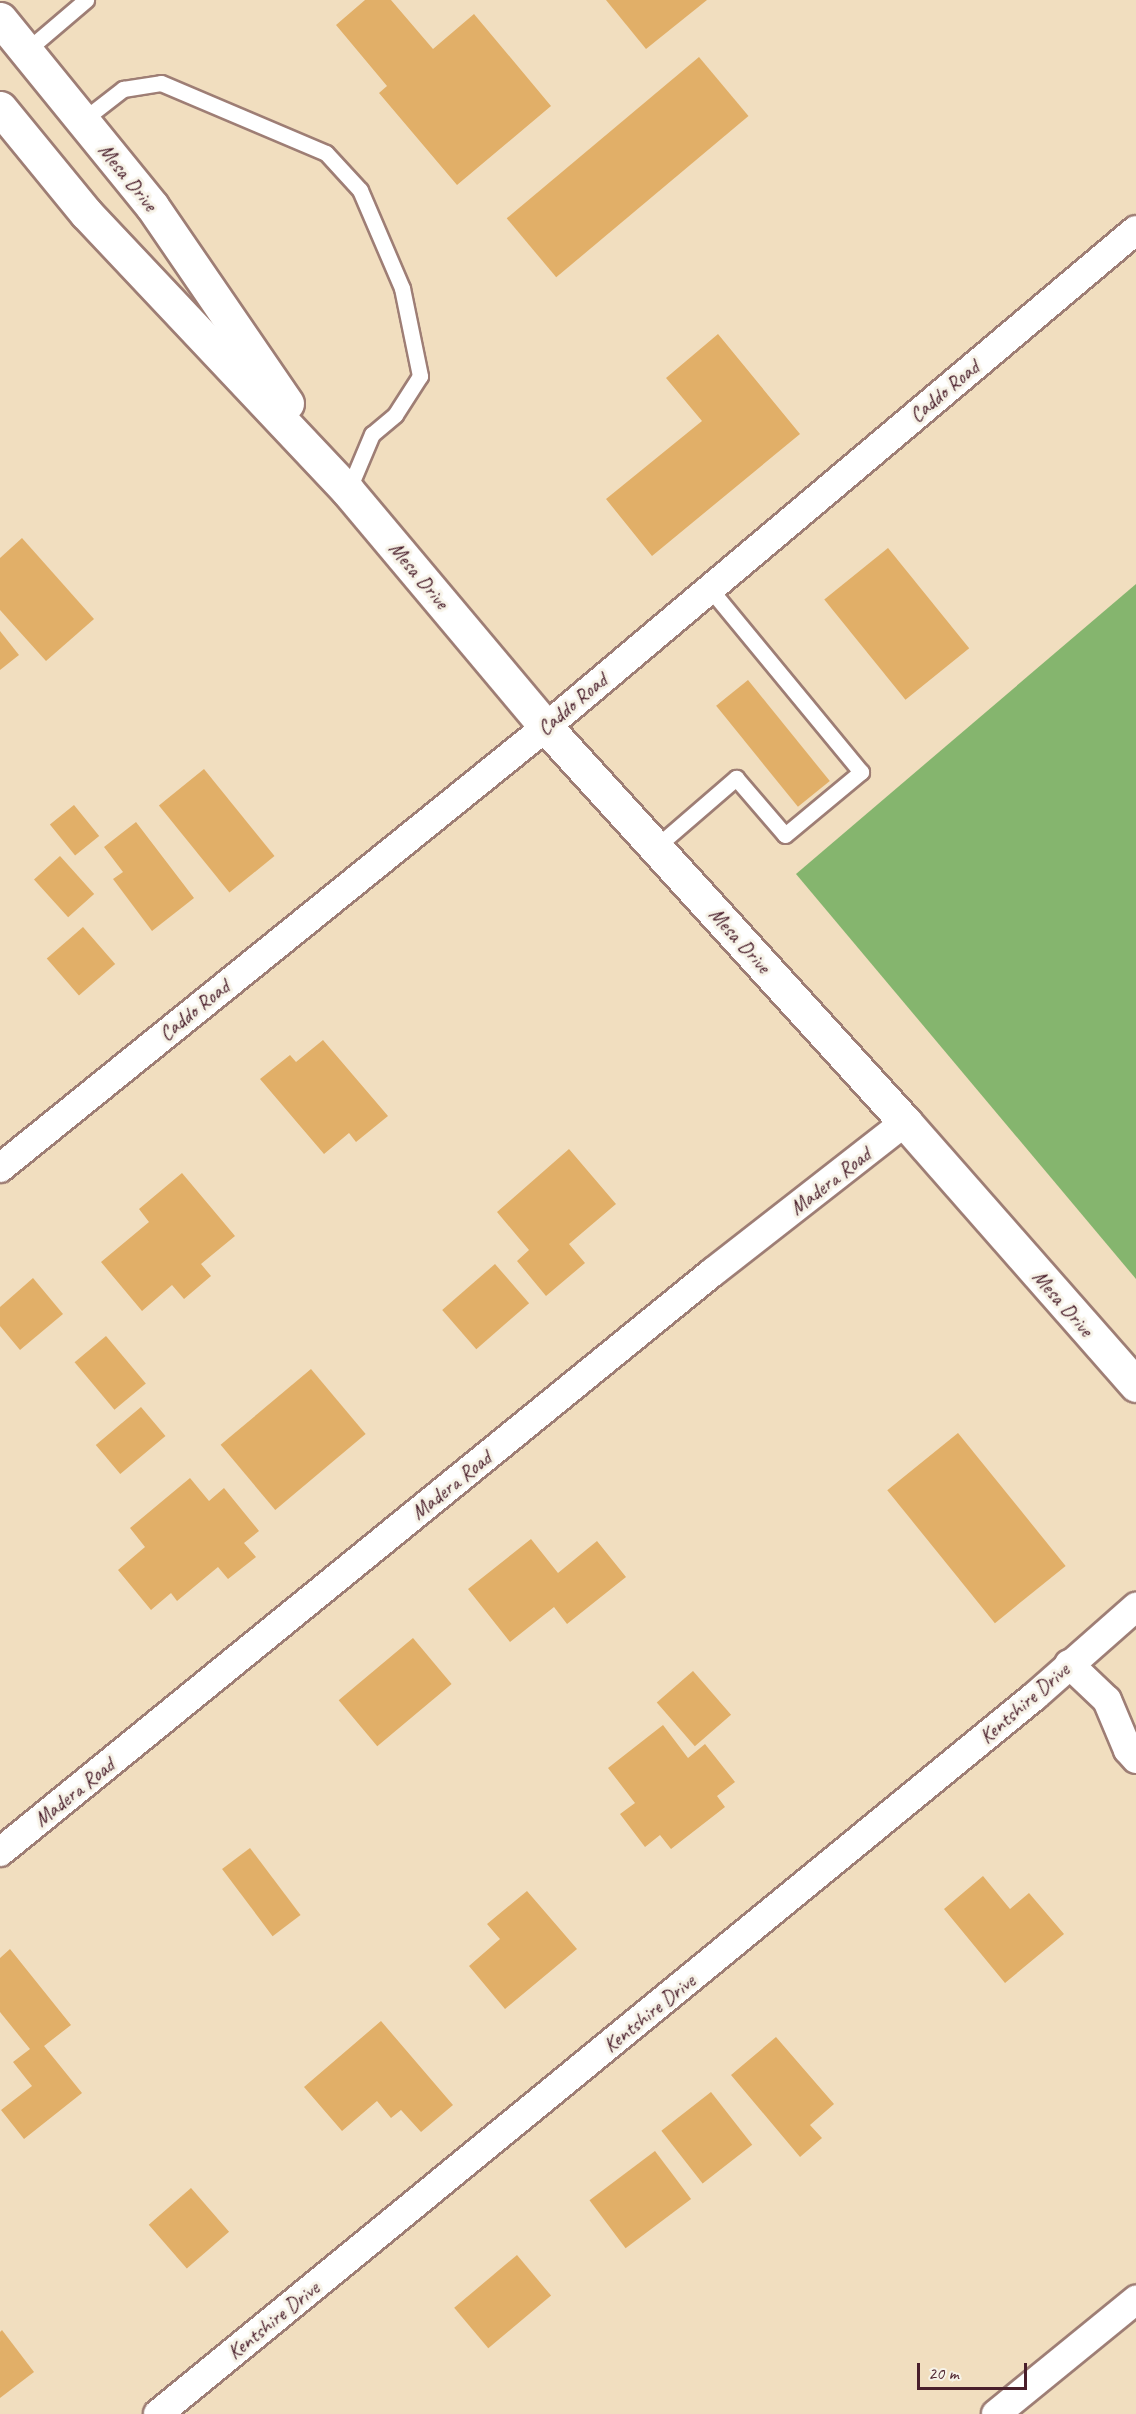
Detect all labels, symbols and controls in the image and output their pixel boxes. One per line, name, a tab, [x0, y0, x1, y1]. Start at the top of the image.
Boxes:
street label: Mesa Drive	[93, 138, 163, 216]
street label: Caddo Road	[904, 355, 984, 427]
street label: Mesa Drive	[384, 536, 454, 614]
street label: Caddo Road	[532, 668, 612, 740]
street label: Mesa Drive	[704, 902, 776, 978]
street label: Caddo Road	[154, 974, 234, 1046]
street label: Madera Road	[785, 1142, 875, 1220]
street label: Mesa Drive	[1027, 1264, 1099, 1342]
street label: Madera Road	[406, 1445, 496, 1525]
street label: Kentshire Drive	[974, 1657, 1074, 1749]
street label: Madera Road	[29, 1752, 119, 1832]
street label: Kentshire Drive	[598, 1968, 700, 2058]
street label: Kentshire Drive	[222, 2275, 324, 2365]
scale bar	[920, 2351, 1030, 2389]
text: 20 m	[928, 2362, 959, 2384]

